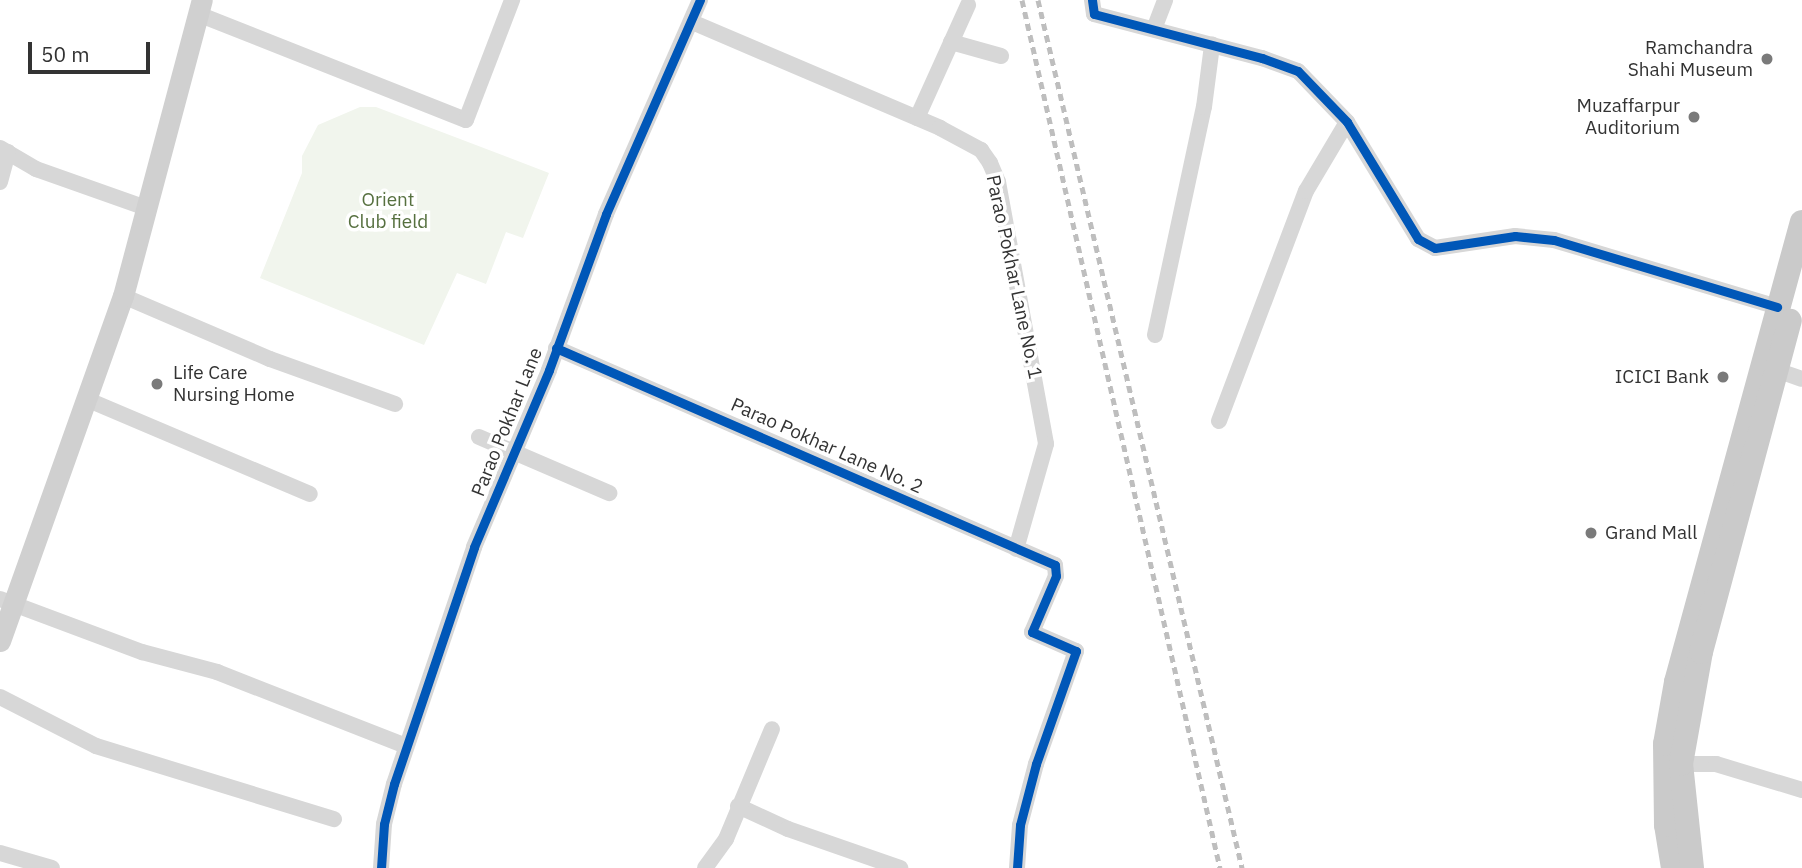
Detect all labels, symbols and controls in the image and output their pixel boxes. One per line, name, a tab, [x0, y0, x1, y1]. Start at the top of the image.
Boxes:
scale bar	[32, 28, 154, 72]
place label: Ramchandra Shahi Museum	[1628, 37, 1753, 81]
text: 50 m	[41, 40, 90, 68]
marker: Ramchandra Shahi Museum	[1759, 51, 1775, 67]
place label: Muzaffarpur Auditorium	[1577, 95, 1680, 139]
marker: Muzaffarpur Auditorium	[1686, 109, 1702, 125]
street label: Parao Pokhar Lane No. 1	[981, 173, 1047, 381]
park label: Orient Club field	[348, 189, 428, 233]
street label: Parao Pokhar Lane	[467, 344, 547, 500]
place label: Life Care Nursing Home	[173, 362, 295, 406]
place label: ICICI Bank	[1615, 366, 1709, 388]
marker: ICICI Bank	[1715, 369, 1731, 385]
marker: Life Care Nursing Home	[147, 374, 167, 394]
street label: Parao Pokhar Lane No. 2	[727, 393, 927, 499]
place label: Grand Mall	[1605, 522, 1697, 544]
marker: Grand Mall	[1583, 525, 1599, 541]

